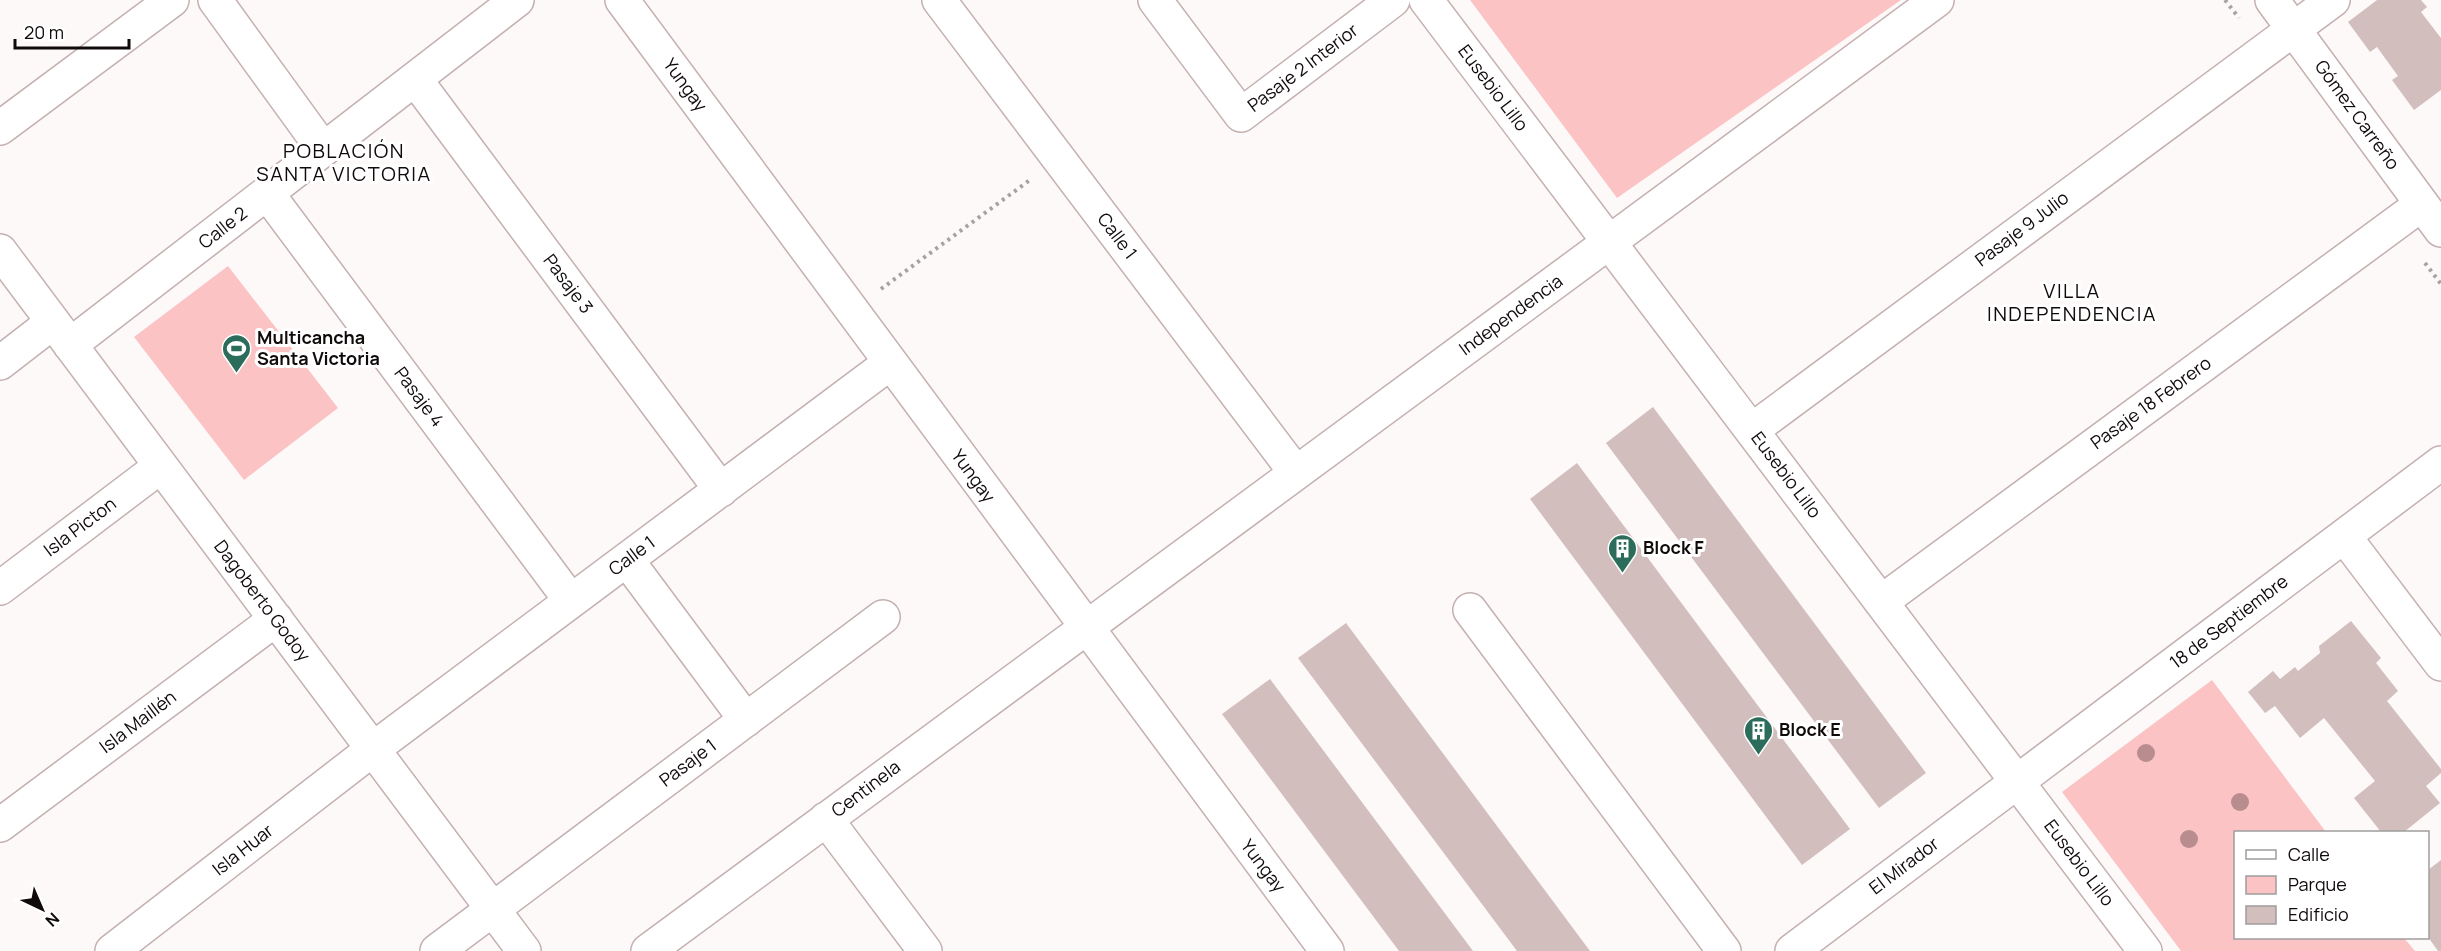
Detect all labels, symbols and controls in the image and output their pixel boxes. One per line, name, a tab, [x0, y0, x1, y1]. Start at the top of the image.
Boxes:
scale bar	[15, 12, 129, 50]
street label: Pasaje 2 Interior	[1242, 17, 1363, 117]
text: 20 m	[24, 20, 64, 44]
street label: Eusebio Lillo	[1453, 39, 1534, 136]
street label: Yungay	[658, 53, 714, 116]
street label: Gómez Carreño	[2310, 55, 2406, 174]
district label: POBLACIÓN SANTA VICTORIA	[256, 137, 432, 187]
street label: Pasaje 9 Julio	[1970, 185, 2073, 271]
street label: Calle 2	[193, 201, 252, 254]
street label: Calle 1	[1092, 207, 1143, 264]
street label: Pasaje 3	[539, 249, 599, 318]
street label: Independencia	[1454, 268, 1567, 360]
district label: VILLA INDEPENDENCIA	[1987, 277, 2157, 327]
place label: Multicancha Santa Victoria	[257, 325, 380, 370]
sports icon: Multicancha Santa Victoria	[220, 332, 252, 374]
street label: Pasaje 18 Febrero	[2085, 350, 2215, 454]
street label: Pasaje 4	[389, 362, 450, 431]
street label: Eusebio Lillo	[1746, 426, 1827, 523]
street label: Yungay	[946, 444, 1002, 507]
street label: Isla Picton	[38, 491, 120, 561]
street label: Calle 1	[603, 530, 660, 581]
building icon: Block F	[1606, 532, 1638, 574]
street label: Dagoberto Godoy	[209, 535, 317, 666]
place label: Block F	[1643, 535, 1704, 559]
street label: 18 de Septiembre	[2164, 569, 2292, 674]
street label: Isla Maillén	[94, 684, 181, 758]
building icon: Block E	[1742, 714, 1774, 756]
place label: Block E	[1779, 717, 1841, 741]
street label: Pasaje 1	[654, 733, 721, 792]
street label: Centinela	[826, 754, 905, 822]
street label: Eusebio Lillo	[2039, 814, 2120, 911]
street label: Isla Huar	[207, 818, 278, 881]
street label: El Mirador	[1864, 831, 1944, 899]
legend	[2234, 831, 2429, 939]
street label: Yungay	[1236, 834, 1292, 897]
text: Calle	[2288, 842, 2330, 866]
text: Parque	[2288, 872, 2347, 896]
north arrow	[12, 879, 72, 939]
text: Edificio	[2288, 902, 2349, 926]
text: N	[41, 908, 64, 932]

